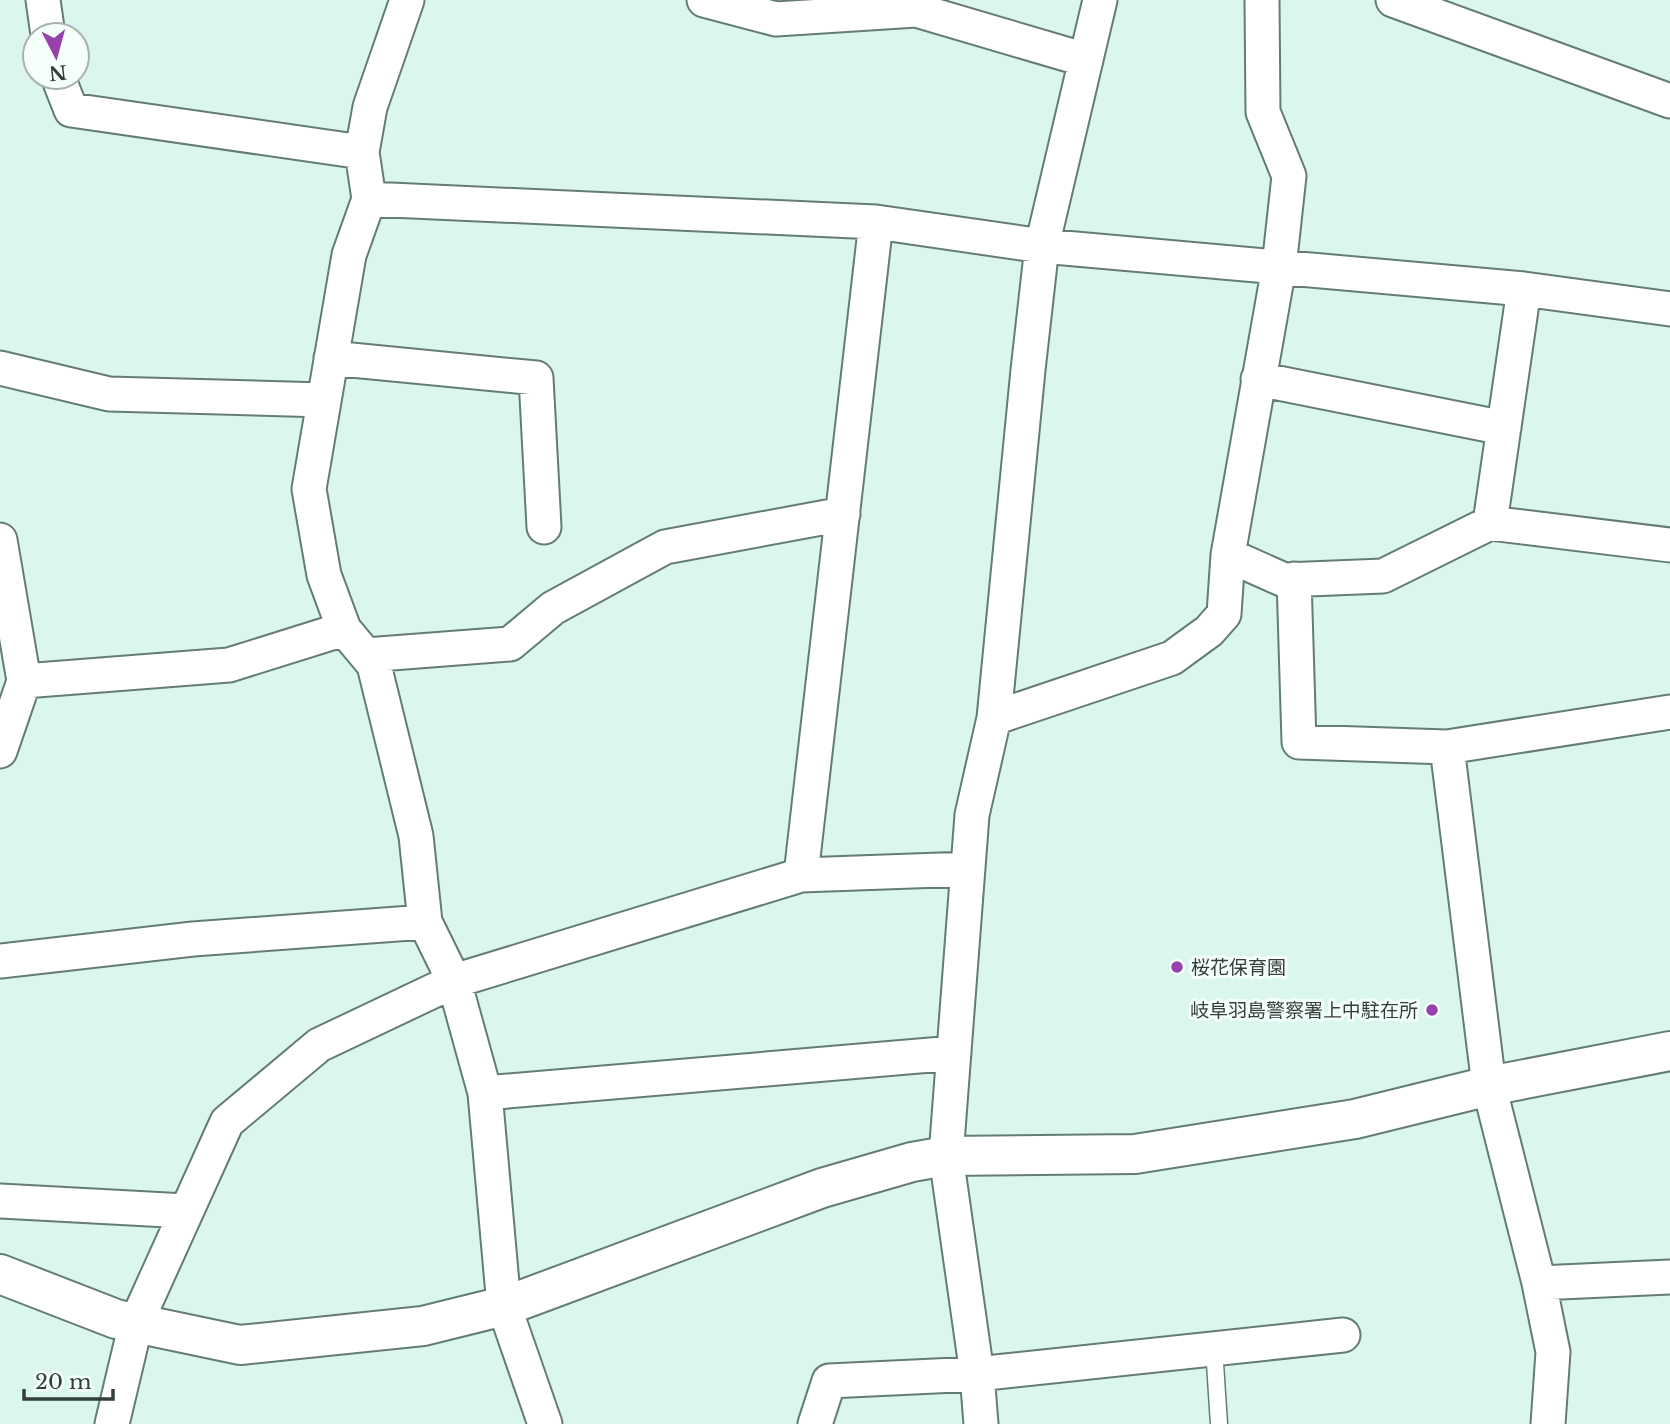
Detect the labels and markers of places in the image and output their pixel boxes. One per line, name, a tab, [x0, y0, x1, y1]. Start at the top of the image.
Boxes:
place label: 桜花保育園	[1191, 956, 1286, 979]
marker: 桜花保育園	[1169, 959, 1185, 975]
place label: 岐阜羽島警察署上中駐在所	[1190, 999, 1418, 1022]
marker: 岐阜羽島警察署上中駐在所	[1424, 1002, 1440, 1018]

